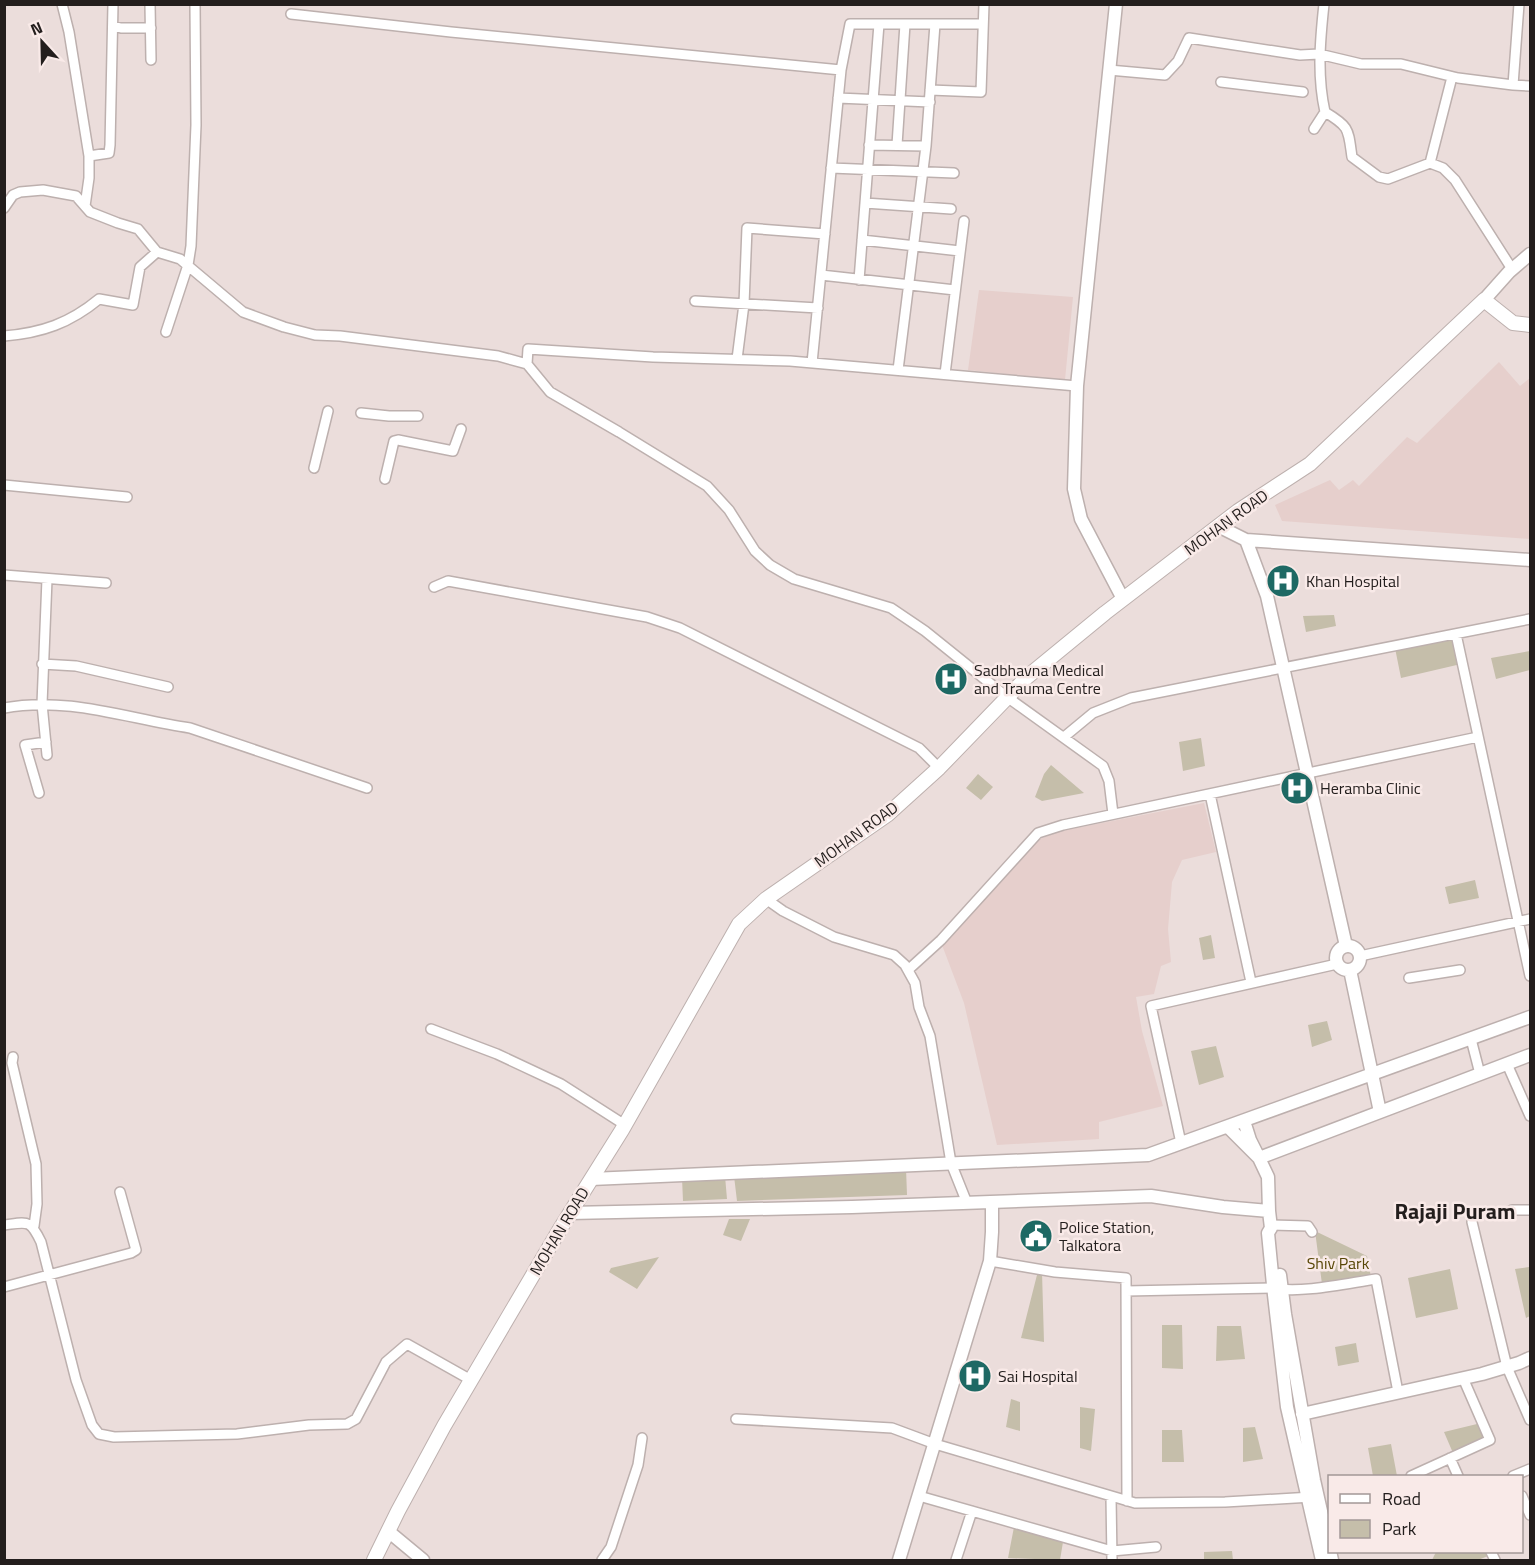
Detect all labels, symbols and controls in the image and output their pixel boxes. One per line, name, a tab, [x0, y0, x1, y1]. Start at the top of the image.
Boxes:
north arrow	[12, 12, 72, 72]
text: N	[27, 15, 46, 41]
street label: MOHAN ROAD	[1179, 483, 1273, 561]
hospital icon: Khan Hospital	[1265, 563, 1301, 599]
place label: Khan Hospital	[1306, 569, 1400, 593]
place label: Sadbhavna Medical and Trauma Centre	[974, 658, 1104, 700]
hospital icon: Sadbhavna Medical and Trauma Centre	[933, 661, 969, 697]
hospital icon: Heramba Clinic	[1279, 770, 1315, 806]
place label: Heramba Clinic	[1320, 776, 1421, 800]
street label: MOHAN ROAD	[809, 795, 903, 873]
street label: MOHAN ROAD	[523, 1182, 595, 1280]
district label: Rajaji Puram	[1395, 1194, 1515, 1228]
place label: Police Station, Talkatora	[1059, 1215, 1154, 1257]
public building icon: Police Station, Talkatora	[1018, 1218, 1054, 1254]
park label: Shiv Park	[1307, 1251, 1370, 1275]
hospital icon: Sai Hospital	[957, 1358, 993, 1394]
place label: Sai Hospital	[998, 1364, 1078, 1388]
legend	[1328, 1475, 1523, 1553]
text: Road	[1382, 1485, 1421, 1512]
text: Park	[1382, 1515, 1417, 1542]

